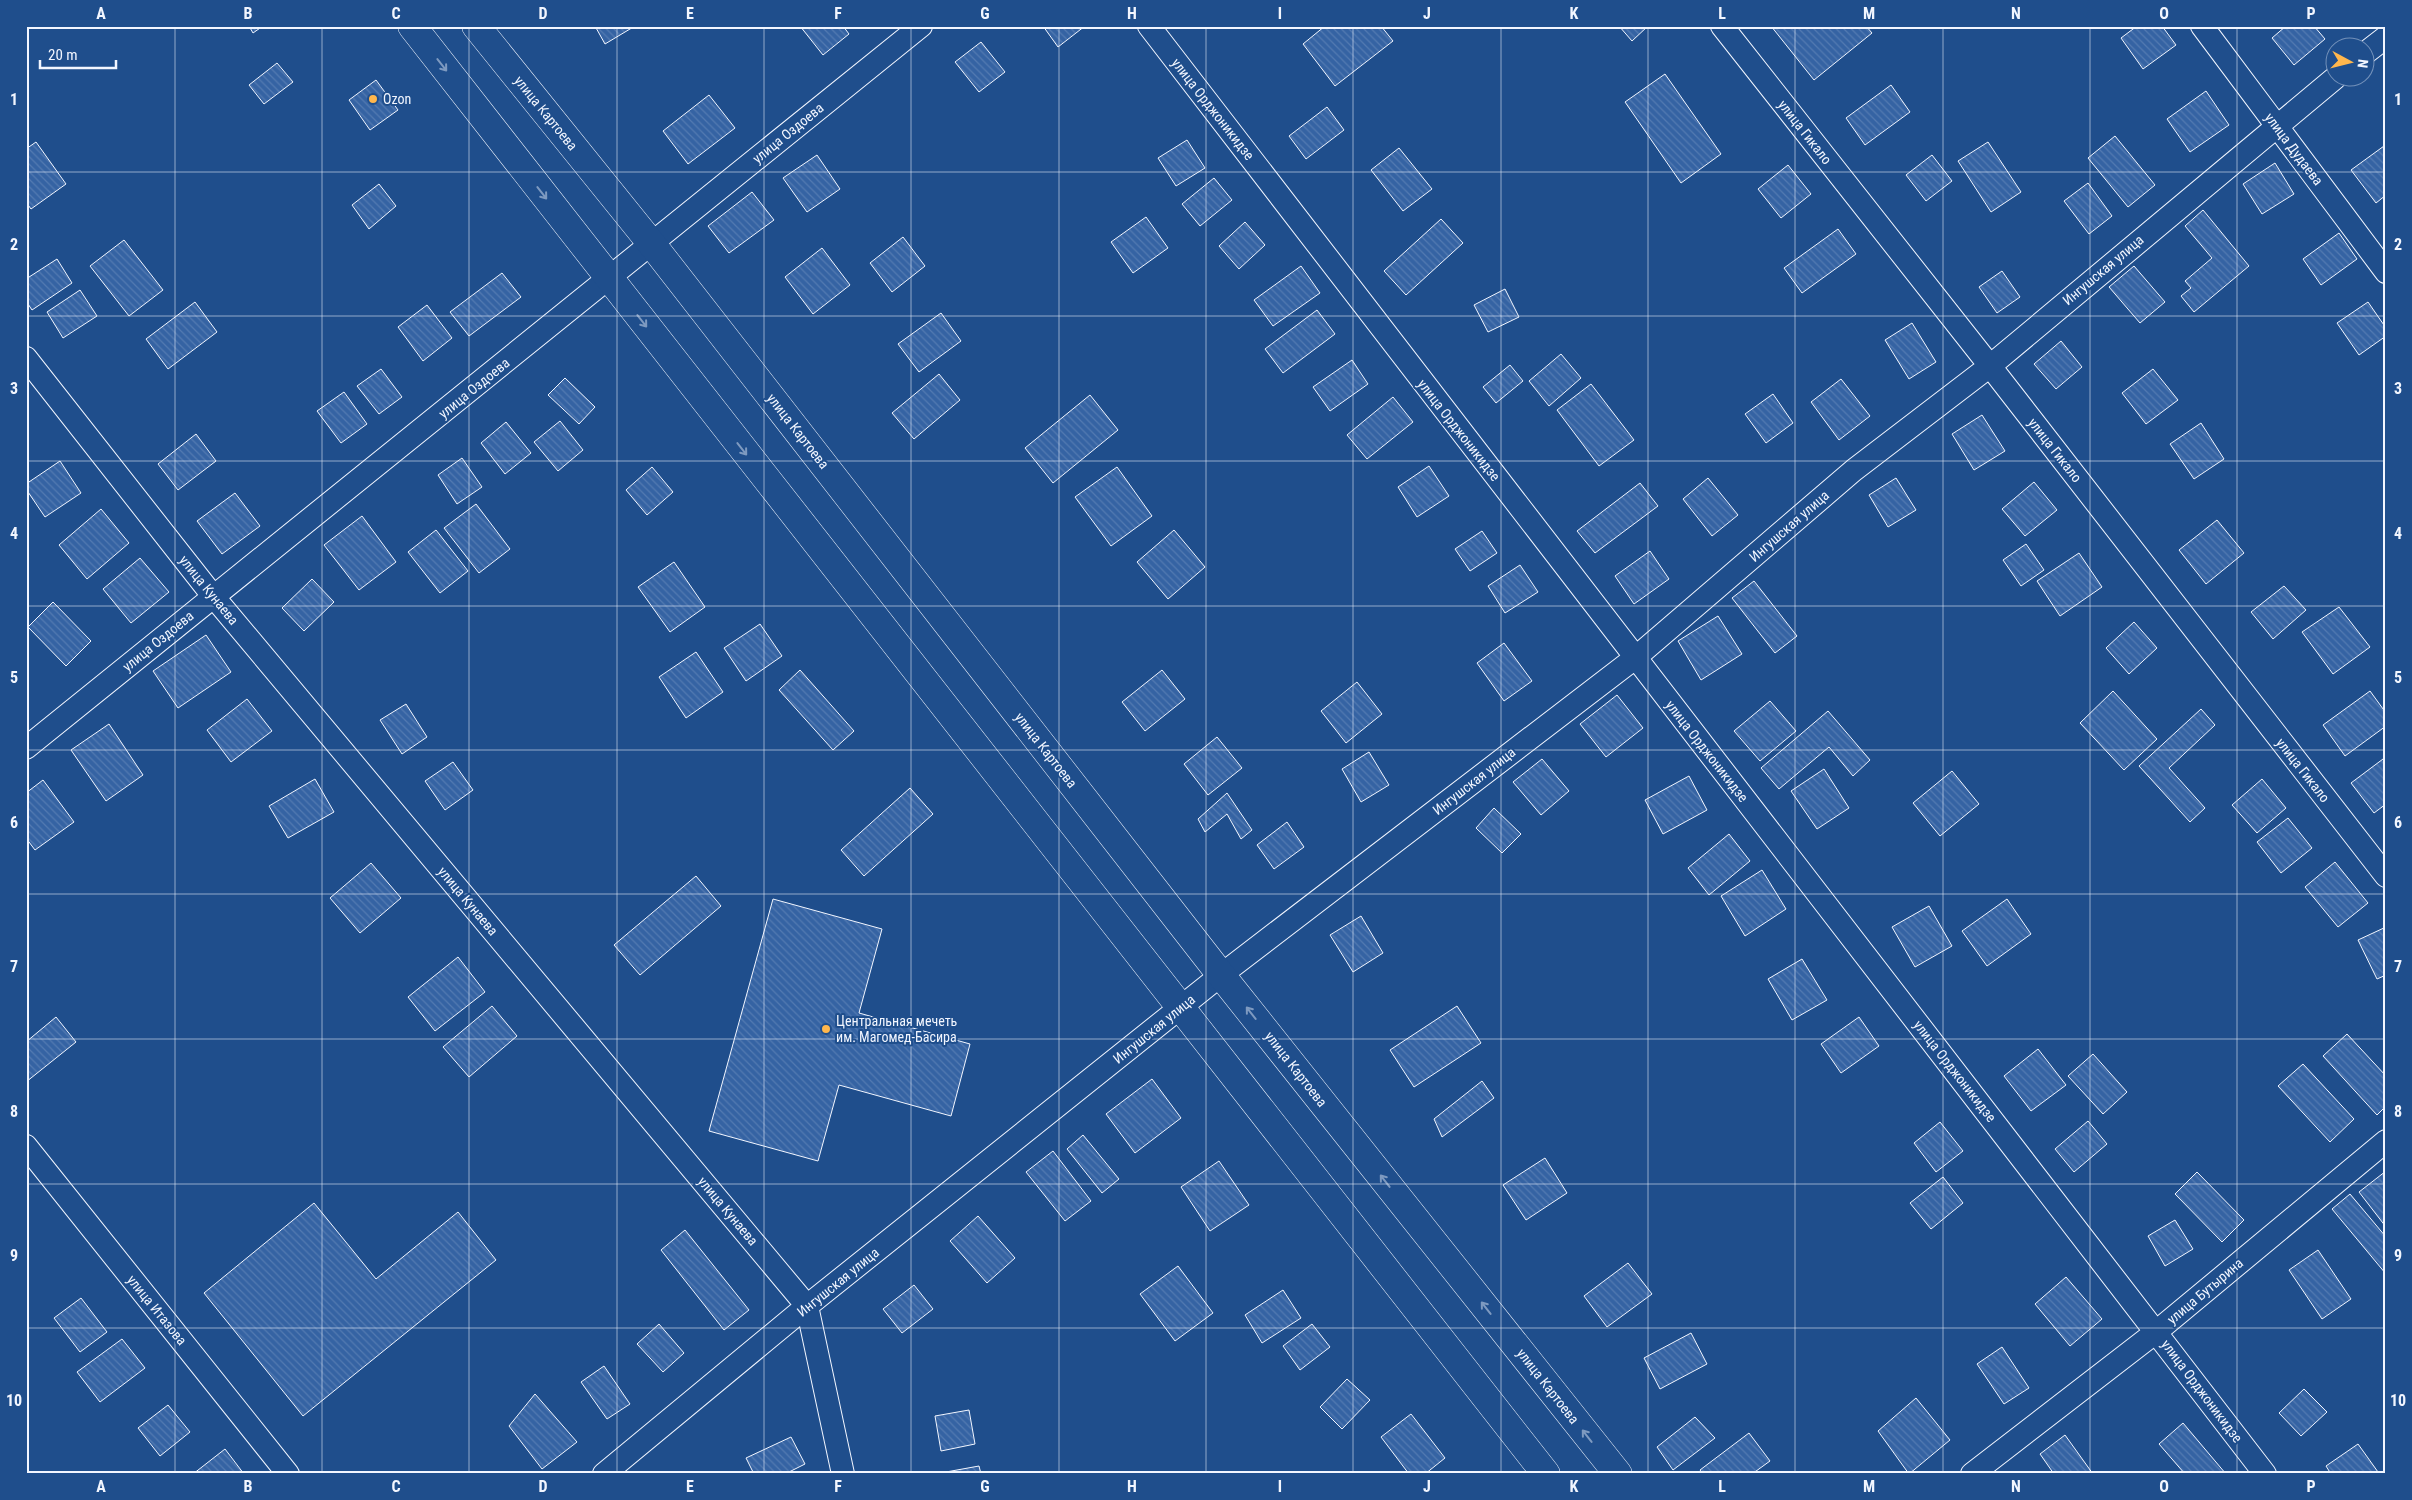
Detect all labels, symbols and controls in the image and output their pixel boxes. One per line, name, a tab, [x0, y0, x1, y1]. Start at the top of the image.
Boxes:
text: A	[96, 4, 106, 23]
text: B	[244, 4, 253, 23]
text: C	[391, 4, 401, 23]
text: D	[538, 4, 548, 23]
text: E	[686, 4, 694, 23]
text: F	[834, 4, 842, 23]
text: G	[980, 4, 990, 23]
text: H	[1127, 4, 1137, 23]
text: I	[1278, 4, 1282, 23]
text: J	[1423, 4, 1431, 23]
text: K	[1570, 4, 1579, 23]
text: L	[1718, 4, 1726, 23]
text: M	[1863, 4, 1875, 23]
text: N	[2011, 4, 2021, 23]
text: O	[2159, 4, 2169, 23]
text: P	[2306, 4, 2316, 23]
scale bar	[40, 38, 116, 70]
north arrow	[2324, 38, 2374, 88]
text: 20 m	[48, 46, 78, 64]
street label: улица Орджоникидзе	[1168, 55, 1258, 163]
one-way arrow	[437, 58, 447, 72]
text: N	[2354, 58, 2371, 69]
street label: улица Картоева	[511, 73, 581, 153]
text: 1	[10, 90, 18, 109]
text: 1	[2394, 90, 2402, 109]
place label: Ozon	[383, 91, 411, 107]
marker: Ozon	[367, 93, 379, 105]
street label: улица Гикало	[1775, 97, 1835, 167]
street label: улица Оздоева	[749, 100, 827, 166]
street label: улица Дудаева	[2262, 110, 2326, 188]
one-way arrow	[536, 186, 547, 199]
street label: Ингушская улица	[2059, 232, 2147, 308]
text: 2	[10, 235, 18, 254]
text: 2	[2394, 235, 2402, 254]
one-way arrow	[636, 314, 647, 327]
street label: улица Оздоева	[435, 355, 513, 421]
street label: улица Орджоникидзе	[1414, 376, 1504, 484]
text: 3	[10, 379, 18, 398]
text: 3	[2394, 379, 2402, 398]
street label: улица Картоева	[764, 390, 832, 472]
street label: улица Гикало	[2025, 415, 2085, 485]
one-way arrow	[736, 442, 747, 455]
street label: Ингушская улица	[1746, 487, 1832, 565]
text: 4	[10, 524, 18, 543]
text: 4	[2394, 524, 2402, 543]
street label: улица Кунаева	[176, 552, 242, 628]
street label: улица Оздоева	[119, 608, 197, 674]
text: 5	[10, 668, 18, 687]
text: 5	[2394, 668, 2402, 687]
street label: улица Орджоникидзе	[1662, 697, 1752, 805]
street label: улица Картоева	[1012, 709, 1080, 791]
street label: улица Гикало	[2273, 735, 2333, 805]
street label: Ингушская улица	[1430, 744, 1518, 818]
text: 6	[10, 813, 18, 832]
text: 6	[2394, 813, 2402, 832]
street label: улица Кунаева	[435, 863, 501, 939]
text: 7	[10, 957, 18, 976]
text: 7	[2394, 957, 2402, 976]
street label: Ингушская улица	[1110, 991, 1198, 1067]
one-way arrow	[1246, 1007, 1257, 1020]
place label: Центральная мечеть им. Магомед-Басира	[836, 1013, 958, 1045]
street label: улица Орджоникидзе	[1910, 1017, 2000, 1125]
marker: Центральная мечеть им. Магомед-Басира	[820, 1023, 832, 1035]
street label: улица Картоева	[1262, 1028, 1330, 1110]
text: 8	[10, 1102, 18, 1121]
text: 8	[2394, 1102, 2402, 1121]
street label: улица Кунаева	[695, 1173, 761, 1249]
one-way arrow	[1380, 1174, 1390, 1188]
street label: Ингушская улица	[794, 1244, 882, 1320]
text: 9	[10, 1246, 18, 1265]
text: 9	[2394, 1246, 2402, 1265]
street label: улица Бутырина	[2164, 1255, 2246, 1327]
street label: улица Итазова	[124, 1272, 190, 1348]
one-way arrow	[1481, 1302, 1492, 1315]
street label: улица Орджоникидзе	[2158, 1337, 2246, 1446]
street label: улица Картоева	[1514, 1345, 1582, 1427]
text: 10	[6, 1391, 22, 1410]
text: 10	[2390, 1391, 2406, 1410]
one-way arrow	[1582, 1429, 1593, 1442]
text: A	[96, 1477, 106, 1496]
text: B	[244, 1477, 253, 1496]
text: C	[391, 1477, 401, 1496]
text: D	[538, 1477, 548, 1496]
text: E	[686, 1477, 694, 1496]
text: F	[834, 1477, 842, 1496]
text: G	[980, 1477, 990, 1496]
text: H	[1127, 1477, 1137, 1496]
text: I	[1278, 1477, 1282, 1496]
text: J	[1423, 1477, 1431, 1496]
text: K	[1570, 1477, 1579, 1496]
text: L	[1718, 1477, 1726, 1496]
text: M	[1863, 1477, 1875, 1496]
text: N	[2011, 1477, 2021, 1496]
text: O	[2159, 1477, 2169, 1496]
text: P	[2306, 1477, 2316, 1496]

